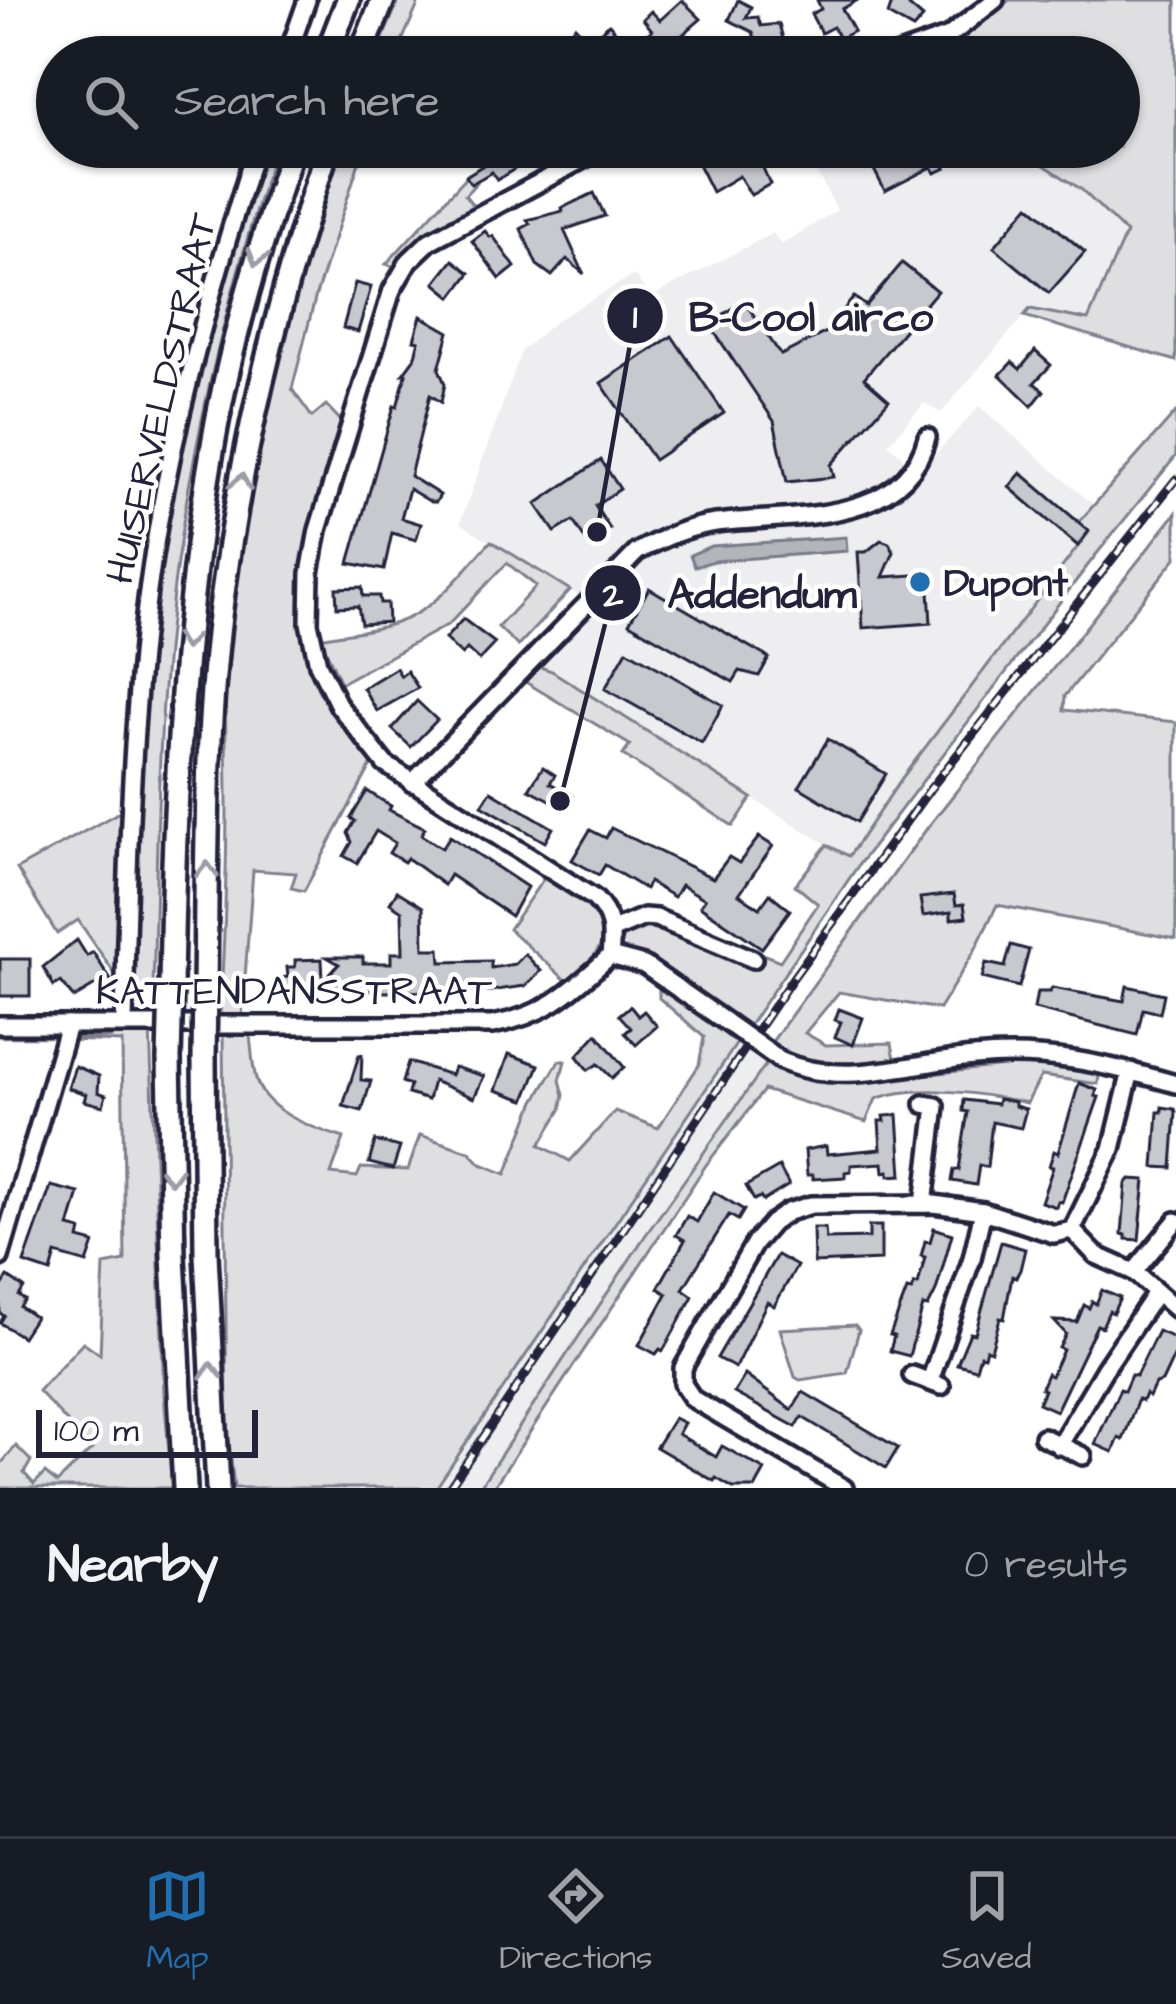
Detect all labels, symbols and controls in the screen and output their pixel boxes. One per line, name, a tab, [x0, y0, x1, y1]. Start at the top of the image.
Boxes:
search box	[36, 36, 1140, 168]
icon: search	[78, 69, 144, 135]
text: Search here	[174, 71, 440, 133]
street label: HUISERVELDSTRAAT	[94, 207, 232, 589]
one-way arrow	[246, 247, 271, 268]
callout: B-Cool airco	[605, 277, 957, 355]
text: B-Cool airco	[689, 290, 934, 348]
text: 1	[633, 292, 638, 343]
one-way arrow	[227, 472, 252, 492]
callout: Addendum	[583, 554, 880, 632]
place label: Dupont	[944, 558, 1068, 612]
text: Addendum	[667, 567, 858, 625]
marker: Dupont	[907, 569, 933, 595]
text: 2	[602, 570, 624, 621]
one-way arrow	[174, 632, 200, 651]
one-way arrow	[194, 860, 220, 878]
street label: KATTENDANSSTRAAT	[96, 966, 493, 1020]
one-way arrow	[158, 1167, 184, 1186]
one-way arrow	[198, 1361, 224, 1380]
scale bar	[36, 1404, 258, 1457]
text: 100 m	[54, 1408, 139, 1454]
text: Nearby	[48, 1531, 218, 1602]
text: 0 results	[964, 1539, 1128, 1593]
tab: Map	[144, 1863, 210, 1981]
tab: Directions	[499, 1863, 653, 1981]
tab: Saved	[942, 1863, 1032, 1981]

